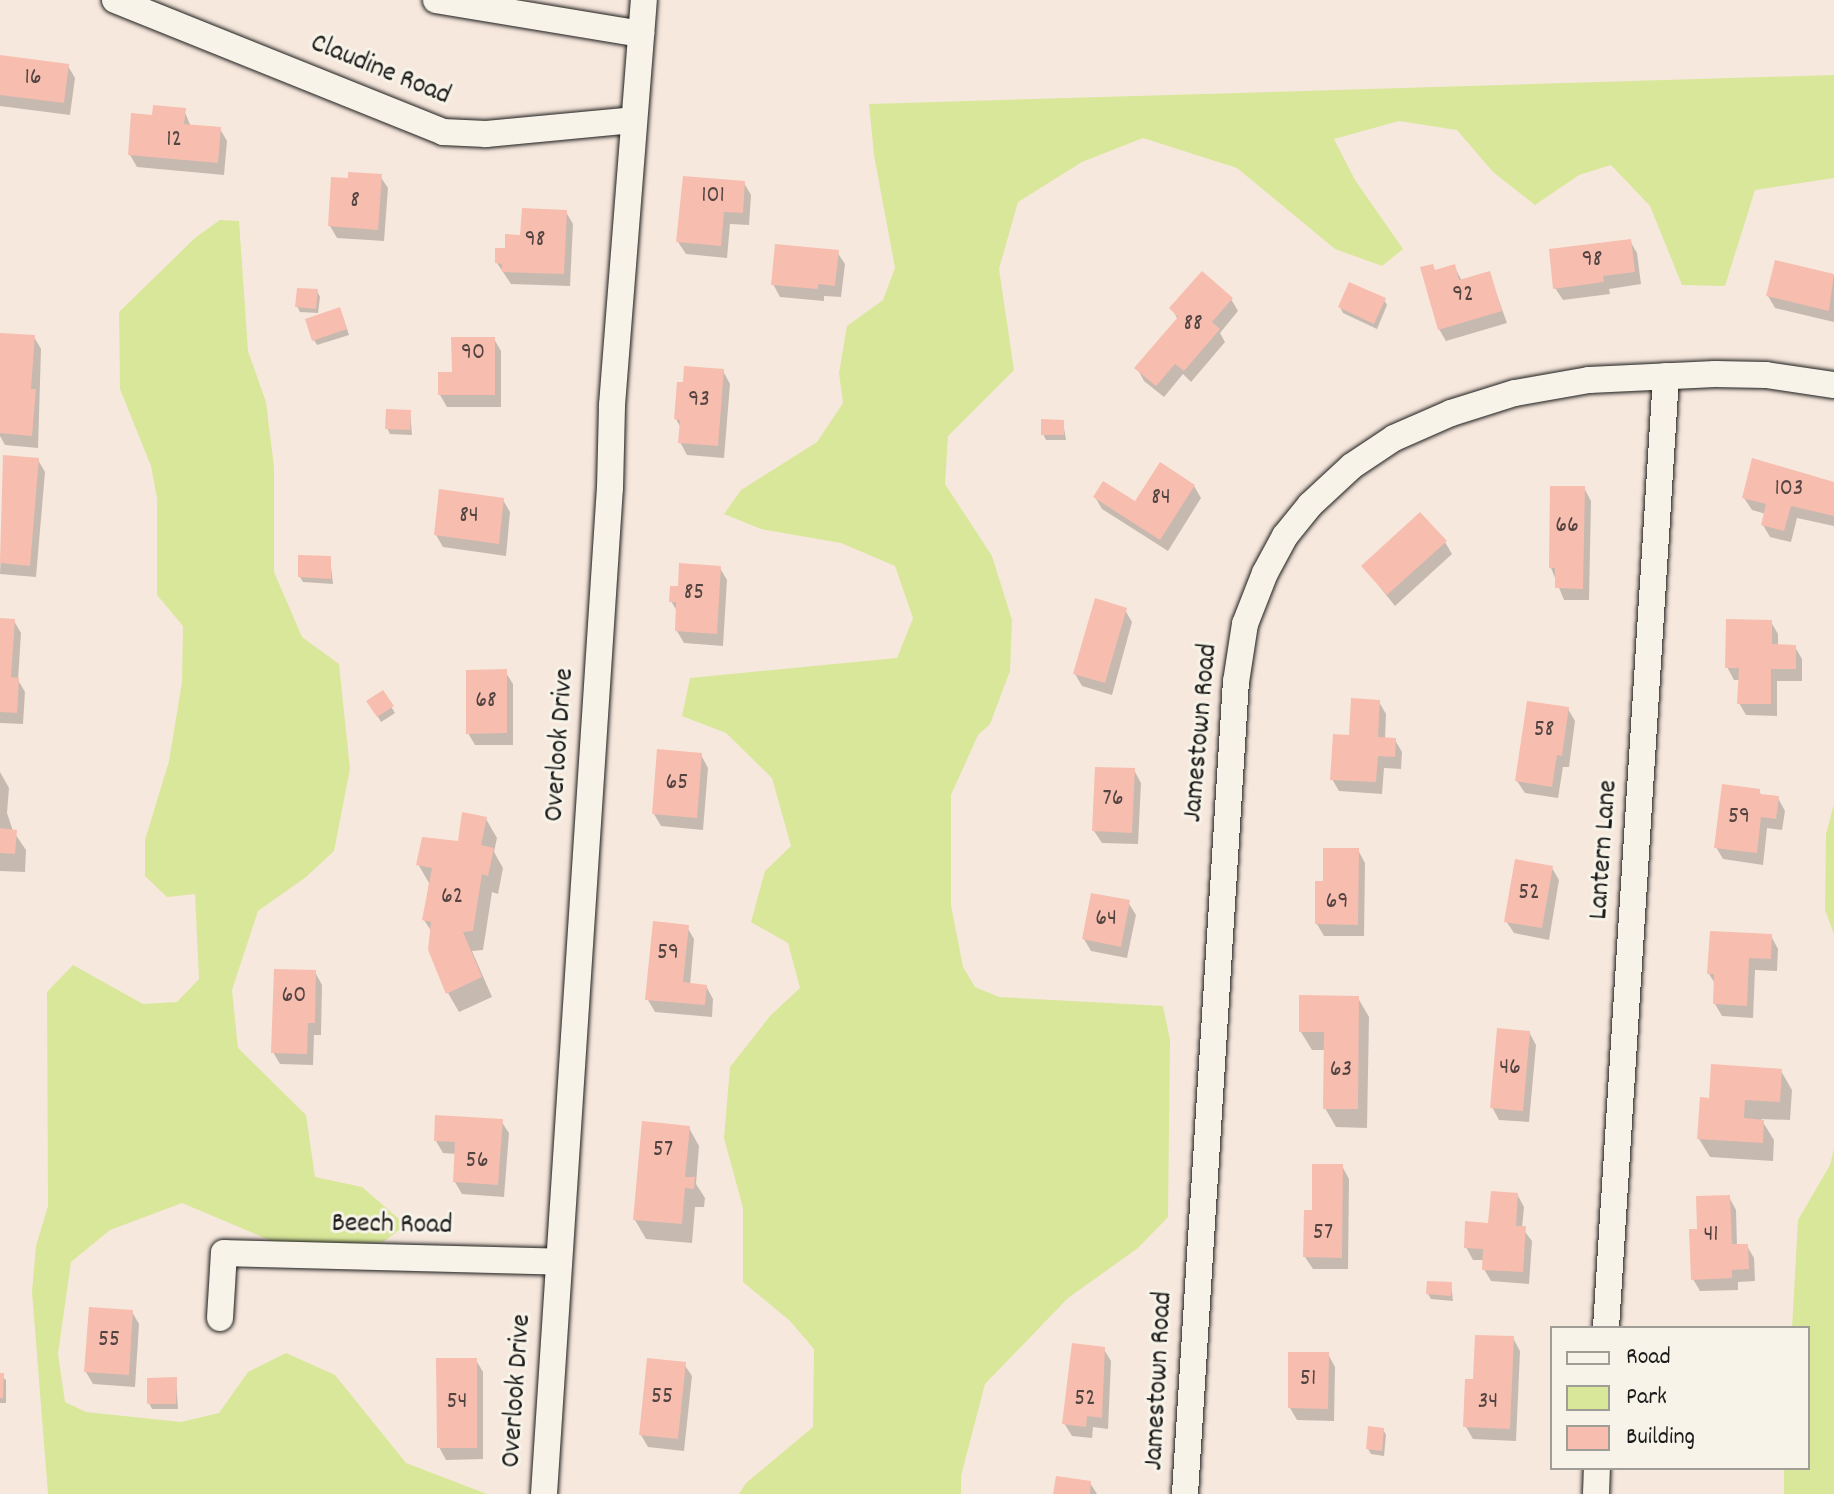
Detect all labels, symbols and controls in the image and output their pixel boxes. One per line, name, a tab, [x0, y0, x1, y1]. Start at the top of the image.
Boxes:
street label: Claudine Road	[305, 28, 455, 114]
house number: 16	[24, 65, 42, 93]
house number: 12	[166, 127, 182, 155]
house number: 101	[701, 183, 725, 211]
house number: 8	[350, 188, 360, 216]
house number: 98	[525, 227, 545, 255]
house number: 98	[1582, 247, 1602, 275]
house number: 92	[1452, 282, 1474, 310]
house number: 88	[1183, 311, 1203, 339]
house number: 90	[461, 340, 485, 368]
house number: 93	[688, 387, 710, 415]
house number: 103	[1775, 476, 1803, 504]
house number: 84	[1151, 485, 1171, 513]
house number: 84	[459, 503, 479, 531]
house number: 66	[1555, 513, 1579, 541]
house number: 85	[684, 580, 704, 608]
street label: Jamestown Road	[1177, 642, 1227, 824]
street label: Overlook Drive	[539, 667, 583, 823]
house number: 68	[475, 688, 497, 716]
house number: 58	[1534, 717, 1554, 745]
house number: 65	[666, 770, 688, 798]
street label: Lantern Lane	[1583, 779, 1627, 921]
house number: 76	[1103, 786, 1123, 814]
house number: 59	[1728, 804, 1750, 832]
house number: 52	[1518, 880, 1540, 908]
house number: 62	[441, 884, 463, 912]
house number: 69	[1326, 889, 1348, 917]
house number: 64	[1095, 906, 1117, 934]
house number: 59	[657, 940, 679, 968]
house number: 60	[282, 983, 306, 1011]
house number: 46	[1499, 1055, 1521, 1083]
house number: 63	[1330, 1057, 1352, 1085]
house number: 57	[653, 1137, 673, 1165]
house number: 56	[466, 1148, 488, 1176]
street label: Beech Road	[331, 1208, 453, 1244]
house number: 57	[1313, 1220, 1333, 1248]
house number: 41	[1703, 1222, 1719, 1250]
street label: Jamestown Road	[1139, 1291, 1181, 1471]
street label: Overlook Drive	[496, 1313, 540, 1469]
legend	[1550, 1326, 1810, 1470]
house number: 55	[98, 1327, 120, 1355]
text: Road	[1626, 1341, 1671, 1375]
house number: 51	[1300, 1366, 1316, 1394]
text: Park	[1626, 1381, 1667, 1415]
house number: 55	[651, 1384, 673, 1412]
house number: 52	[1074, 1386, 1096, 1414]
house number: 54	[446, 1389, 468, 1417]
house number: 34	[1478, 1389, 1498, 1417]
text: Building	[1626, 1421, 1695, 1455]

